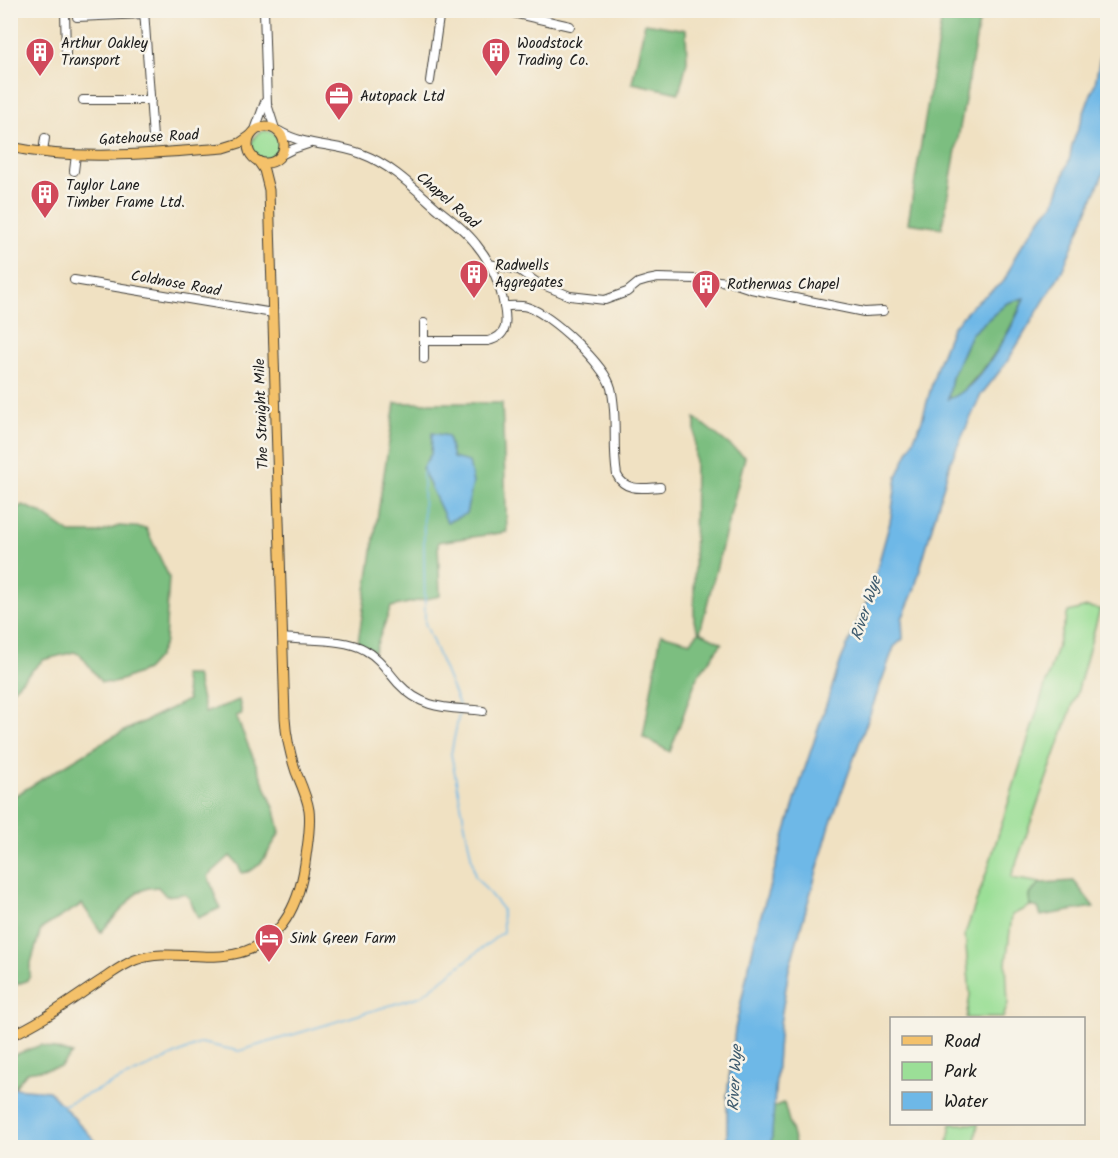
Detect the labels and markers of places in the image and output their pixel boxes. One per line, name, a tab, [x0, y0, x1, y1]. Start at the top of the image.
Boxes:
place label: Arthur Oakley Transport	[61, 32, 149, 73]
place label: Woodstock Trading Co.	[517, 32, 589, 73]
building icon: Arthur Oakley Transport	[24, 36, 56, 78]
building icon: Woodstock Trading Co.	[480, 36, 512, 78]
office icon: Autopack Ltd	[323, 80, 355, 122]
place label: Autopack Ltd	[360, 85, 445, 109]
place label: Taylor Lane Timber Frame Ltd.	[66, 174, 185, 215]
building icon: Taylor Lane Timber Frame Ltd.	[29, 178, 61, 220]
place label: Radwells Aggregates	[495, 254, 564, 295]
building icon: Radwells Aggregates	[458, 258, 490, 300]
building icon: Rotherwas Chapel	[690, 268, 722, 310]
place label: Rotherwas Chapel	[727, 273, 840, 297]
hotel icon: Sink Green Farm	[253, 922, 285, 964]
place label: Sink Green Farm	[290, 927, 396, 951]

